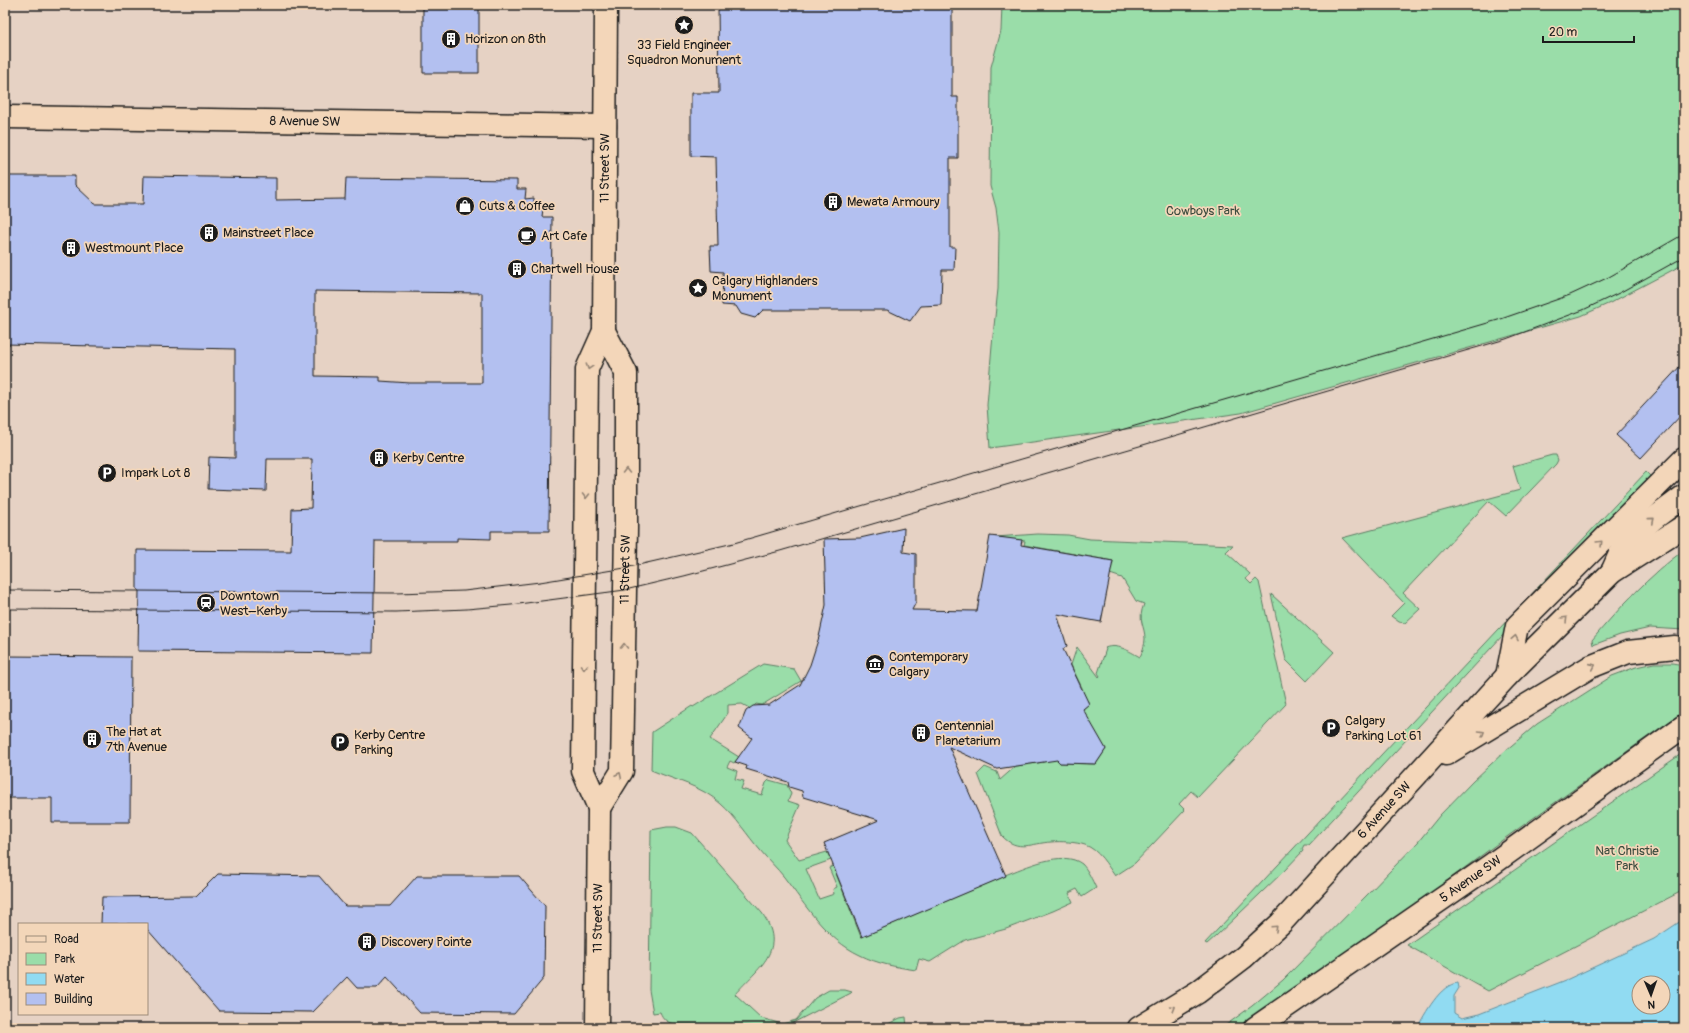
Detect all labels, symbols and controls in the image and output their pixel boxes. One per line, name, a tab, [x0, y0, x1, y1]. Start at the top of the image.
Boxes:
place icon: 33 Field Engineer Squadron Monument	[673, 14, 695, 36]
scale bar	[1543, 18, 1634, 44]
text: 20 m	[1549, 25, 1578, 40]
building icon: Horizon on 8th	[440, 28, 462, 50]
place label: Horizon on 8th	[465, 31, 546, 47]
place label: 33 Field Engineer Squadron Monument	[627, 37, 742, 68]
street label: 8 Avenue SW	[269, 113, 341, 130]
street label: 11 Street SW	[597, 133, 613, 203]
building icon: Mewata Armoury	[822, 191, 844, 213]
place label: Mewata Armoury	[847, 194, 940, 210]
shop icon: Cuts & Coffee	[454, 195, 476, 217]
place label: Cuts & Coffee	[479, 198, 555, 214]
park label: Cowboys Park	[1166, 203, 1241, 219]
building icon: Mainstreet Place	[198, 222, 220, 244]
place label: Mainstreet Place	[223, 225, 314, 241]
cafe icon: Art Cafe	[516, 225, 538, 247]
place label: Art Cafe	[541, 228, 588, 244]
building icon: Westmount Place	[60, 237, 82, 259]
place label: Westmount Place	[85, 240, 184, 256]
building icon: Chartwell House	[506, 258, 528, 280]
place label: Chartwell House	[531, 261, 620, 277]
place label: Calgary Highlanders Monument	[712, 273, 818, 304]
place icon: Calgary Highlanders Monument	[687, 277, 709, 299]
one-way arrow	[585, 363, 594, 370]
building icon: Kerby Centre	[368, 447, 390, 469]
place label: Kerby Centre	[393, 450, 465, 466]
parking icon: Impark Lot 8	[96, 462, 118, 484]
place label: Impark Lot 8	[121, 465, 191, 481]
one-way arrow	[622, 468, 630, 474]
one-way arrow	[582, 493, 590, 499]
one-way arrow	[1648, 518, 1655, 525]
street label: 11 Street SW	[617, 535, 634, 605]
one-way arrow	[1595, 540, 1603, 548]
place label: Downtown West–Kerby	[220, 588, 287, 619]
station icon: Downtown West–Kerby	[195, 592, 217, 614]
one-way arrow	[1560, 616, 1568, 624]
one-way arrow	[1510, 635, 1518, 641]
one-way arrow	[620, 643, 628, 649]
place label: Contemporary Calgary	[889, 649, 969, 680]
museum icon: Contemporary Calgary	[864, 653, 886, 675]
one-way arrow	[1589, 663, 1596, 671]
one-way arrow	[580, 664, 588, 670]
place label: Calgary Parking Lot 61	[1345, 713, 1422, 744]
parking icon: Calgary Parking Lot 61	[1320, 717, 1342, 739]
place label: Centennial Planetarium	[935, 718, 1001, 749]
building icon: Centennial Planetarium	[910, 722, 932, 744]
place label: The Hat at 7th Avenue	[106, 724, 168, 755]
place label: Kerby Centre Parking	[354, 727, 426, 758]
building icon: The Hat at 7th Avenue	[81, 728, 103, 750]
one-way arrow	[1478, 730, 1485, 737]
parking icon: Kerby Centre Parking	[329, 731, 351, 753]
one-way arrow	[614, 772, 622, 779]
street label: 6 Avenue SW	[1354, 778, 1414, 842]
park label: Nat Christie Park	[1595, 843, 1659, 874]
street label: 5 Avenue SW	[1437, 852, 1505, 906]
street label: 11 Street SW	[590, 883, 606, 953]
legend	[18, 923, 148, 1015]
one-way arrow	[1270, 926, 1278, 933]
building icon: Discovery Pointe	[356, 931, 378, 953]
text: Road	[54, 932, 79, 947]
place label: Discovery Pointe	[381, 934, 472, 950]
text: Park	[54, 952, 75, 967]
text: Water	[54, 972, 85, 987]
north arrow	[1631, 975, 1671, 1015]
text: Building	[54, 992, 93, 1007]
text: N	[1647, 998, 1655, 1011]
one-way arrow	[1169, 1005, 1176, 1013]

